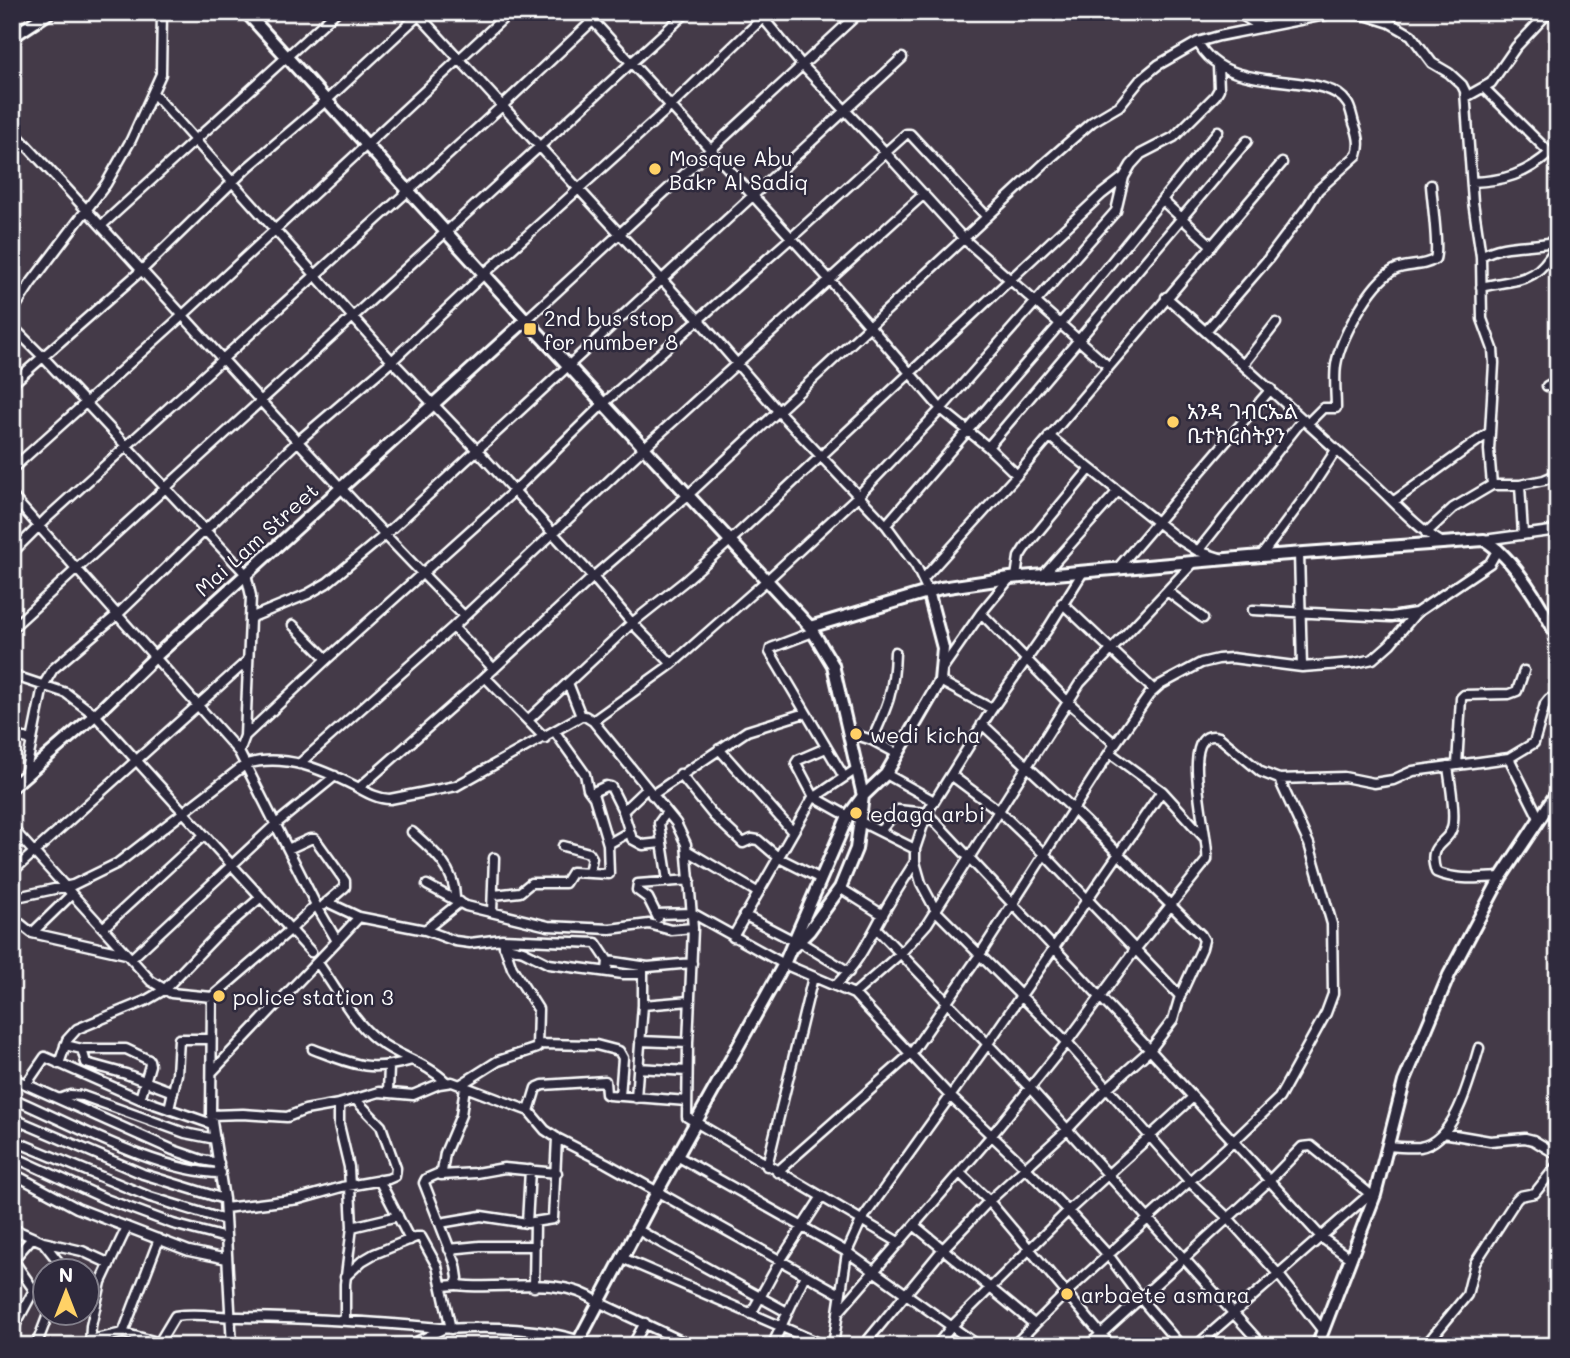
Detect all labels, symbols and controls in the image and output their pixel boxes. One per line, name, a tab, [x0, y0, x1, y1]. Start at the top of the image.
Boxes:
place label: Mosque Abu Bakr Al Sadiq	[669, 144, 808, 195]
marker: Mosque Abu Bakr Al Sadiq	[647, 161, 663, 177]
place label: 2nd bus stop for number 8	[544, 304, 678, 355]
marker: 2nd bus stop for number 8	[522, 321, 538, 337]
place label: አንዳ ገብርኤል ቤተክርስትያን	[1187, 397, 1298, 448]
marker: አንዳ ገብርኤል ቤተክርስትያን	[1165, 414, 1181, 430]
street label: Mai Lam Street	[188, 476, 324, 602]
place label: wedi kicha	[870, 721, 981, 748]
marker: wedi kicha	[848, 726, 864, 742]
place label: edaga arbi	[870, 800, 985, 827]
marker: edaga arbi	[848, 805, 864, 821]
place label: police station 3	[233, 983, 393, 1010]
marker: police station 3	[211, 988, 227, 1004]
north arrow	[32, 1256, 102, 1326]
text: N	[59, 1262, 73, 1287]
place label: arbaete asmara	[1081, 1281, 1250, 1308]
marker: arbaete asmara	[1059, 1286, 1075, 1302]

